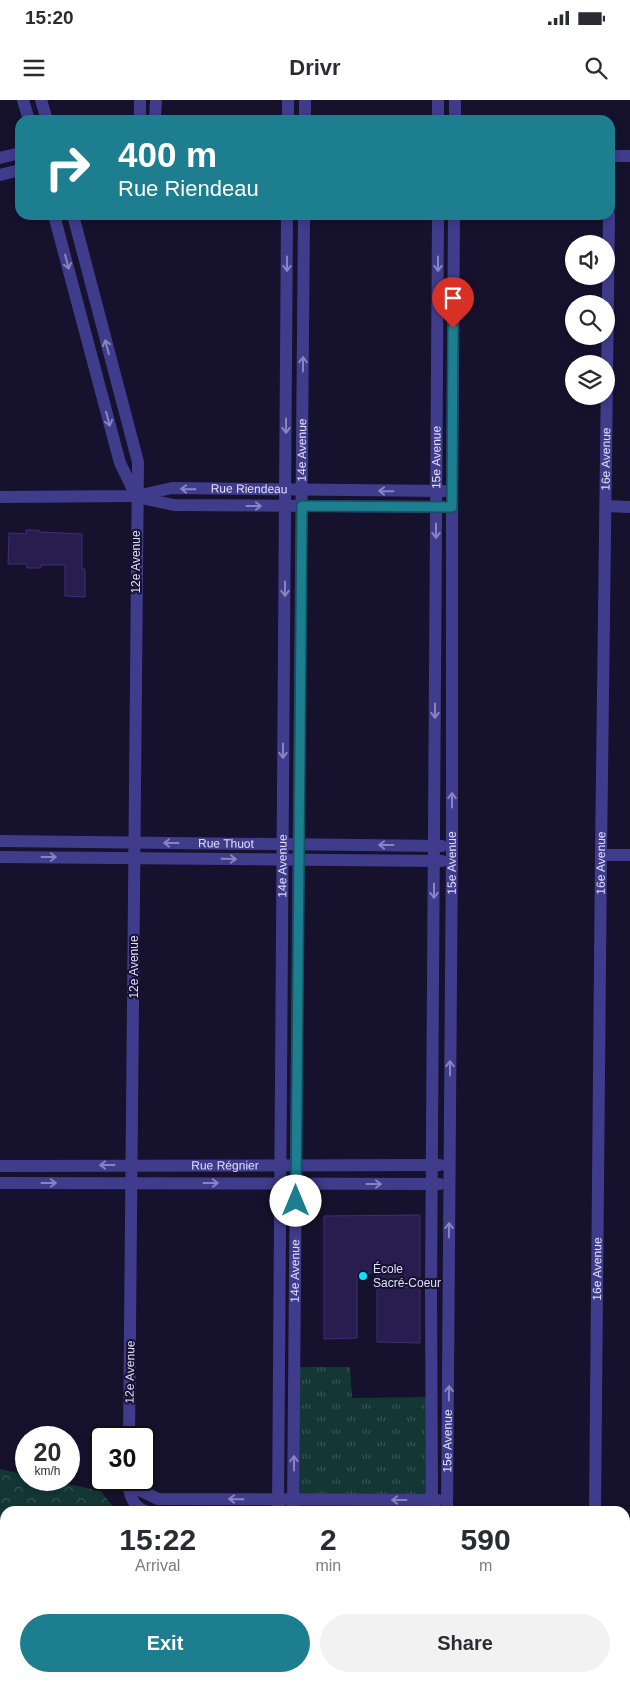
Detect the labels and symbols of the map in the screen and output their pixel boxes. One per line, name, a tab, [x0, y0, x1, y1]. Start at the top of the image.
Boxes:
one-way arrow	[63, 254, 72, 270]
one-way arrow	[282, 255, 292, 271]
one-way arrow	[433, 255, 443, 271]
pin	[432, 277, 474, 328]
one-way arrow	[102, 339, 112, 355]
one-way arrow	[298, 356, 308, 372]
one-way arrow	[104, 411, 114, 427]
one-way arrow	[281, 418, 291, 434]
street label: 14e Avenue	[295, 418, 309, 482]
street label: 15e Avenue	[429, 425, 444, 489]
street label: 16e Avenue	[599, 427, 613, 491]
street label: Rue Riendeau	[211, 481, 288, 496]
one-way arrow	[181, 484, 197, 494]
one-way arrow	[378, 486, 394, 496]
one-way arrow	[246, 501, 262, 510]
one-way arrow	[431, 522, 441, 539]
street label: 12e Avenue	[129, 530, 143, 594]
one-way arrow	[280, 580, 290, 596]
one-way arrow	[430, 702, 440, 719]
one-way arrow	[278, 742, 288, 759]
one-way arrow	[447, 792, 457, 808]
street label: 15e Avenue	[445, 831, 459, 895]
street label: 16e Avenue	[594, 831, 608, 895]
street label: 14e Avenue	[275, 834, 290, 898]
street label: Rue Thuot	[198, 836, 255, 851]
one-way arrow	[163, 838, 180, 848]
one-way arrow	[378, 840, 394, 850]
one-way arrow	[40, 852, 56, 862]
one-way arrow	[220, 854, 236, 864]
one-way arrow	[429, 882, 439, 899]
street label: 12e Avenue	[127, 935, 141, 999]
one-way arrow	[445, 1060, 455, 1076]
street label: Rue Régnier	[191, 1158, 259, 1173]
one-way arrow	[100, 1161, 116, 1170]
position arrow	[269, 1174, 321, 1226]
one-way arrow	[40, 1178, 56, 1188]
one-way arrow	[202, 1178, 219, 1188]
one-way arrow	[365, 1179, 381, 1189]
one-way arrow	[444, 1222, 454, 1238]
street label: 16e Avenue	[590, 1237, 605, 1301]
street label: 14e Avenue	[288, 1239, 302, 1303]
place label: École Sacré-Coeur	[373, 1261, 441, 1290]
marker: École Sacré-Coeur	[357, 1270, 369, 1282]
street label: 12e Avenue	[122, 1340, 138, 1404]
one-way arrow	[444, 1385, 454, 1401]
street label: 15e Avenue	[440, 1409, 455, 1473]
speed limit sign: 30	[90, 1426, 155, 1491]
one-way arrow	[289, 1455, 299, 1471]
one-way arrow	[228, 1495, 244, 1504]
one-way arrow	[391, 1495, 407, 1505]

